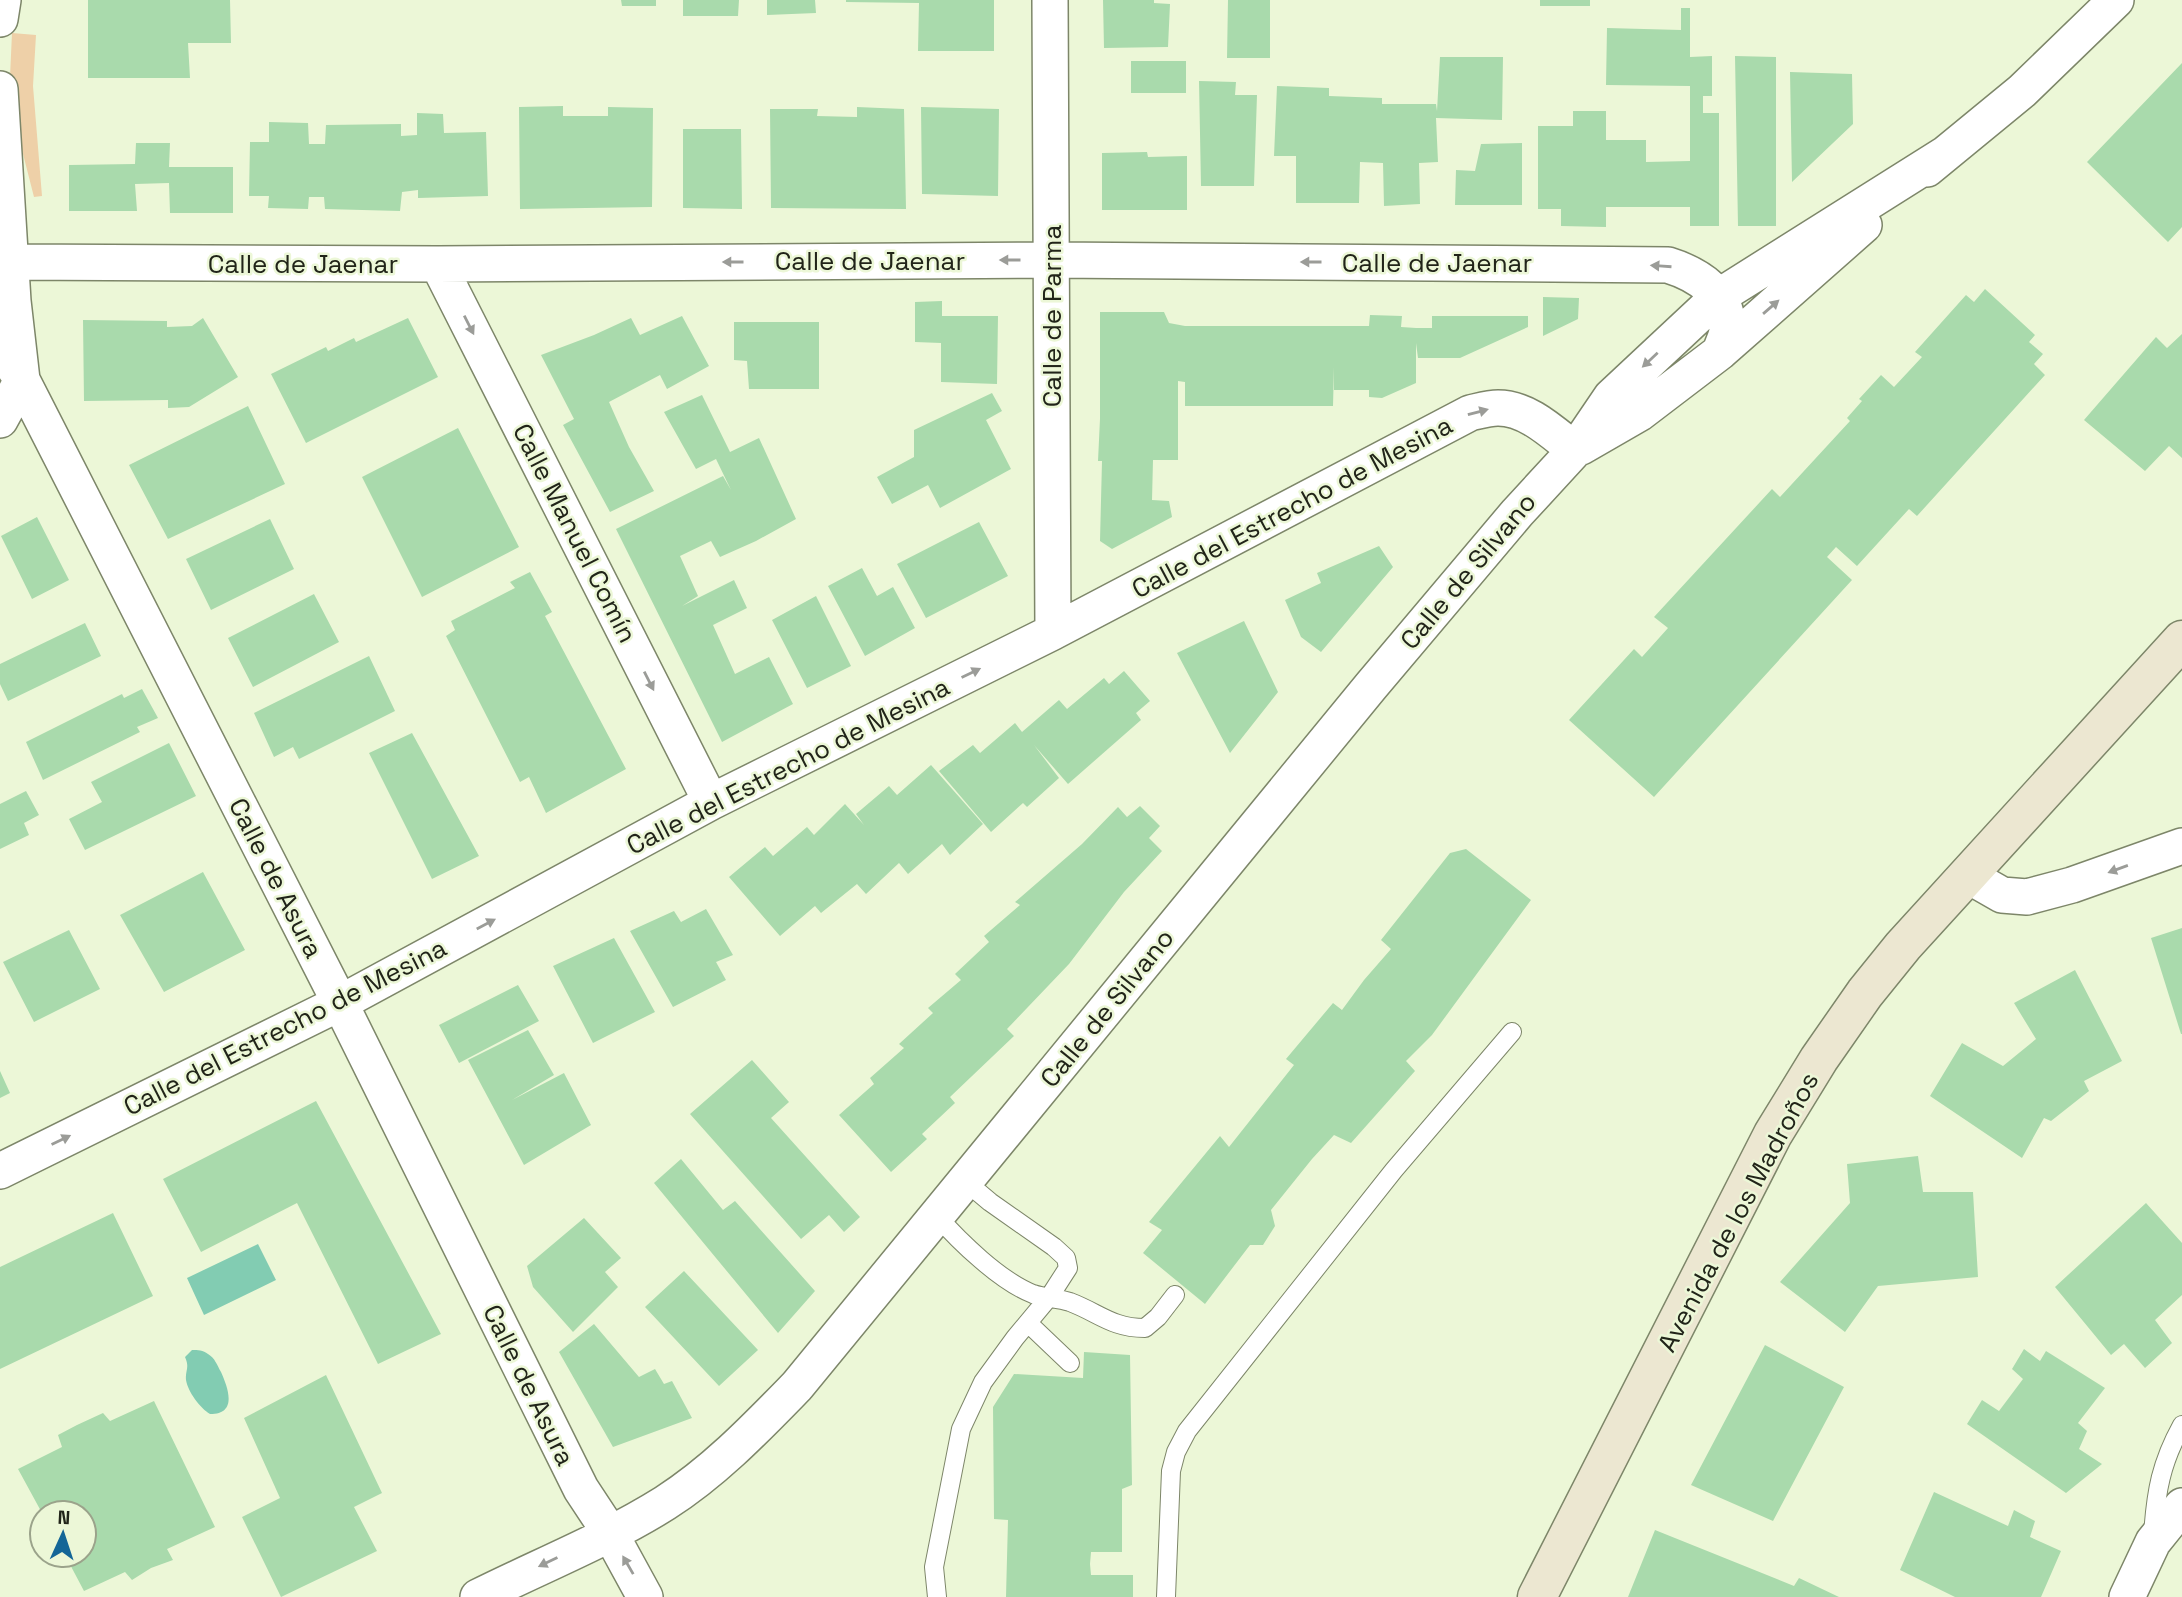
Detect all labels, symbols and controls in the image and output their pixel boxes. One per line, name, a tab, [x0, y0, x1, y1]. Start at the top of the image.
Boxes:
street label: Calle de Parma	[1035, 225, 1069, 407]
street label: Calle de Jaenar	[775, 244, 965, 278]
street label: Calle de Jaenar	[1342, 246, 1532, 280]
street label: Calle de Jaenar	[208, 247, 398, 281]
one-way arrow	[999, 254, 1021, 266]
one-way arrow	[722, 256, 744, 268]
one-way arrow	[1300, 256, 1322, 268]
one-way arrow	[1650, 260, 1672, 271]
one-way arrow	[1762, 299, 1780, 315]
one-way arrow	[464, 315, 475, 335]
one-way arrow	[1642, 352, 1659, 368]
one-way arrow	[1467, 406, 1489, 417]
street label: Calle del Estrecho de Mesina	[1126, 408, 1458, 606]
street label: Calle Manuel Comín	[505, 418, 645, 648]
street label: Calle de Silvano	[1392, 486, 1544, 656]
one-way arrow	[961, 667, 981, 678]
street label: Calle del Estrecho de Mesina	[621, 670, 955, 862]
one-way arrow	[644, 671, 655, 691]
street label: Calle de Asura	[221, 792, 331, 964]
one-way arrow	[2107, 864, 2128, 875]
one-way arrow	[476, 918, 496, 930]
street label: Calle de Silvano	[1033, 922, 1181, 1094]
street label: Calle del Estrecho de Mesina	[118, 931, 452, 1123]
street label: Avenida de los Madroños	[1650, 1066, 1826, 1358]
one-way arrow	[51, 1135, 71, 1146]
street label: Calle de Asura	[475, 1299, 583, 1471]
north arrow	[28, 1499, 98, 1569]
text: N	[57, 1505, 71, 1530]
one-way arrow	[622, 1555, 634, 1574]
one-way arrow	[538, 1557, 558, 1568]

